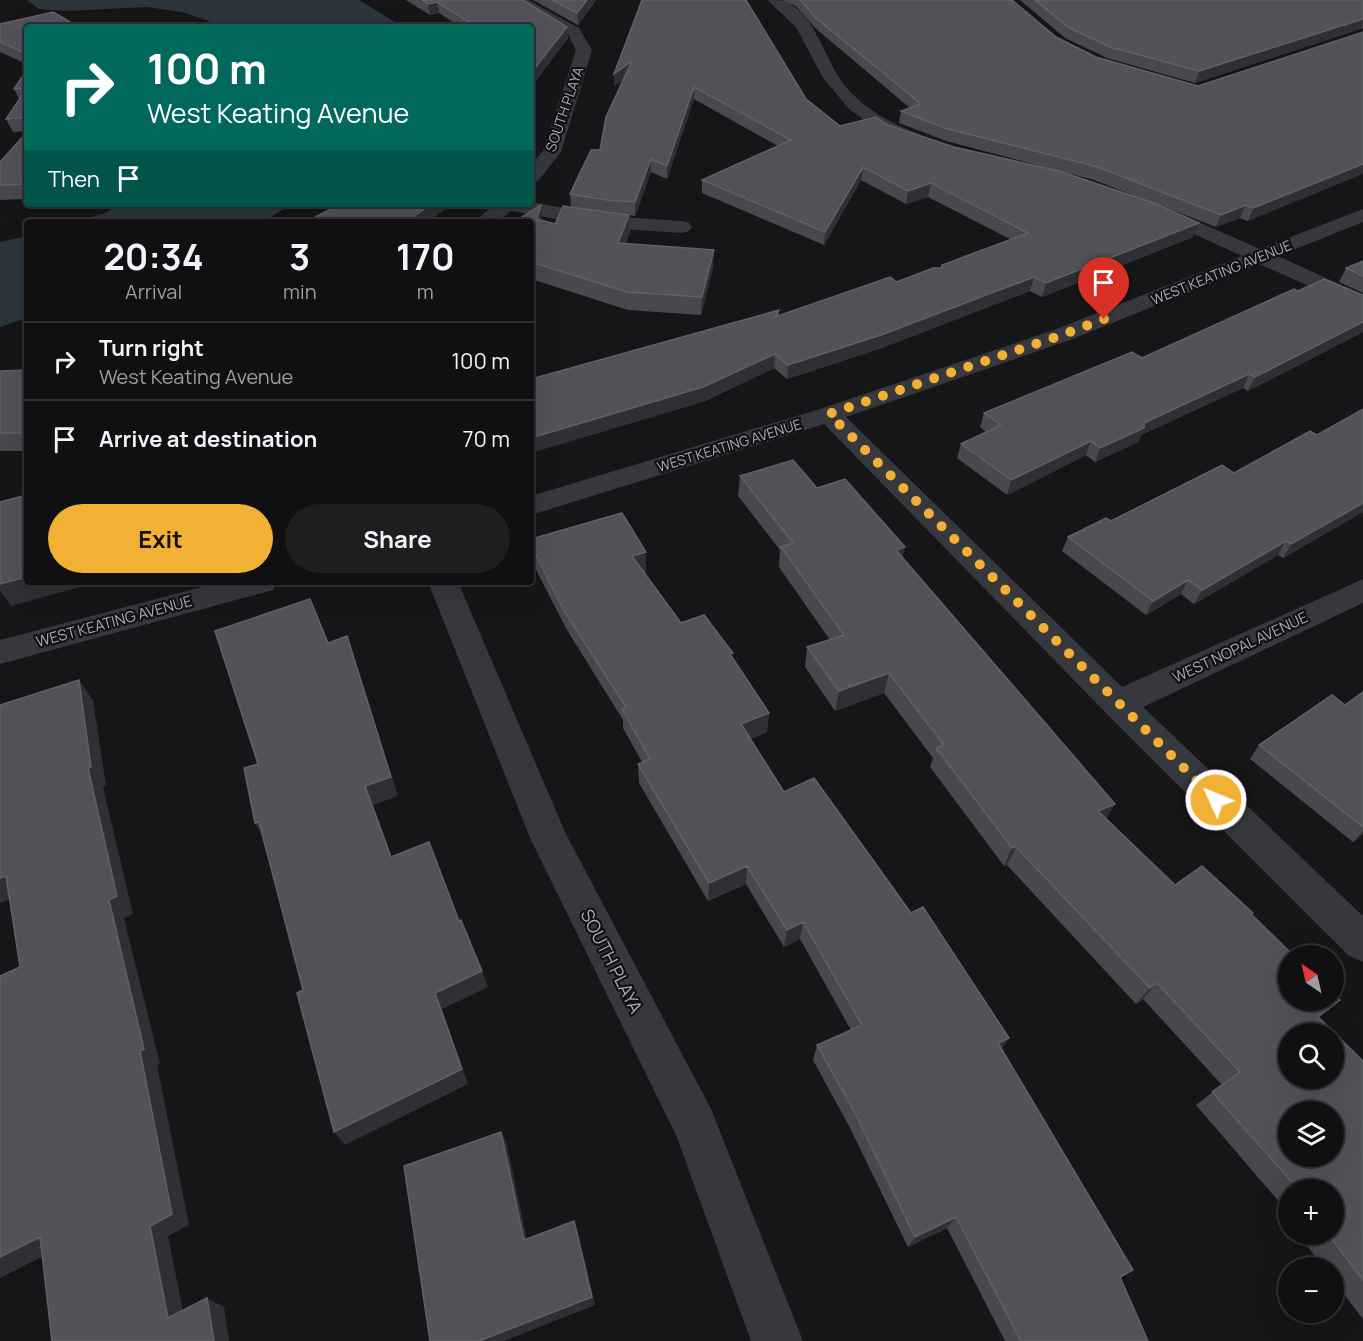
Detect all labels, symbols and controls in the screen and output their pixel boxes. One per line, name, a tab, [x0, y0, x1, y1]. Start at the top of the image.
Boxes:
text: 100 m	[147, 39, 267, 97]
icon: right	[48, 48, 126, 126]
street label: SOUTH PLAYA	[541, 64, 587, 154]
text: West Keating Avenue	[147, 94, 409, 131]
icon: arrive	[112, 162, 145, 195]
text: Then	[48, 164, 100, 194]
text: 20:34	[103, 232, 204, 281]
text: 3	[289, 232, 310, 281]
text: 170	[396, 232, 455, 281]
street label: WEST KEATING AVENUE	[1148, 235, 1294, 309]
pin	[1078, 257, 1129, 319]
icon: arrive	[1087, 266, 1120, 299]
text: Arrival	[125, 278, 182, 305]
text: min	[283, 278, 317, 305]
text: m	[417, 278, 434, 305]
text: Turn right	[99, 333, 204, 363]
icon: right	[48, 345, 81, 378]
text: 100 m	[452, 346, 510, 376]
text: West Keating Avenue	[99, 363, 293, 390]
street label: WEST KEATING AVENUE	[655, 414, 804, 476]
icon: arrive	[48, 423, 81, 456]
text: Arrive at destination	[99, 424, 317, 454]
text: 70 m	[462, 424, 510, 454]
button: Exit	[48, 504, 273, 573]
button: Share	[285, 504, 510, 573]
street label: WEST KEATING AVENUE	[34, 590, 194, 652]
street label: WEST NOPAL AVENUE	[1169, 606, 1311, 688]
position arrow	[1184, 768, 1248, 832]
street label: SOUTH PLAYA	[575, 905, 649, 1018]
north arrow	[1278, 945, 1344, 1011]
map controls	[1278, 945, 1344, 1323]
button: search	[1278, 1023, 1344, 1089]
button: layers	[1278, 1101, 1344, 1167]
button: +	[1278, 1179, 1344, 1245]
button: −	[1278, 1257, 1344, 1323]

